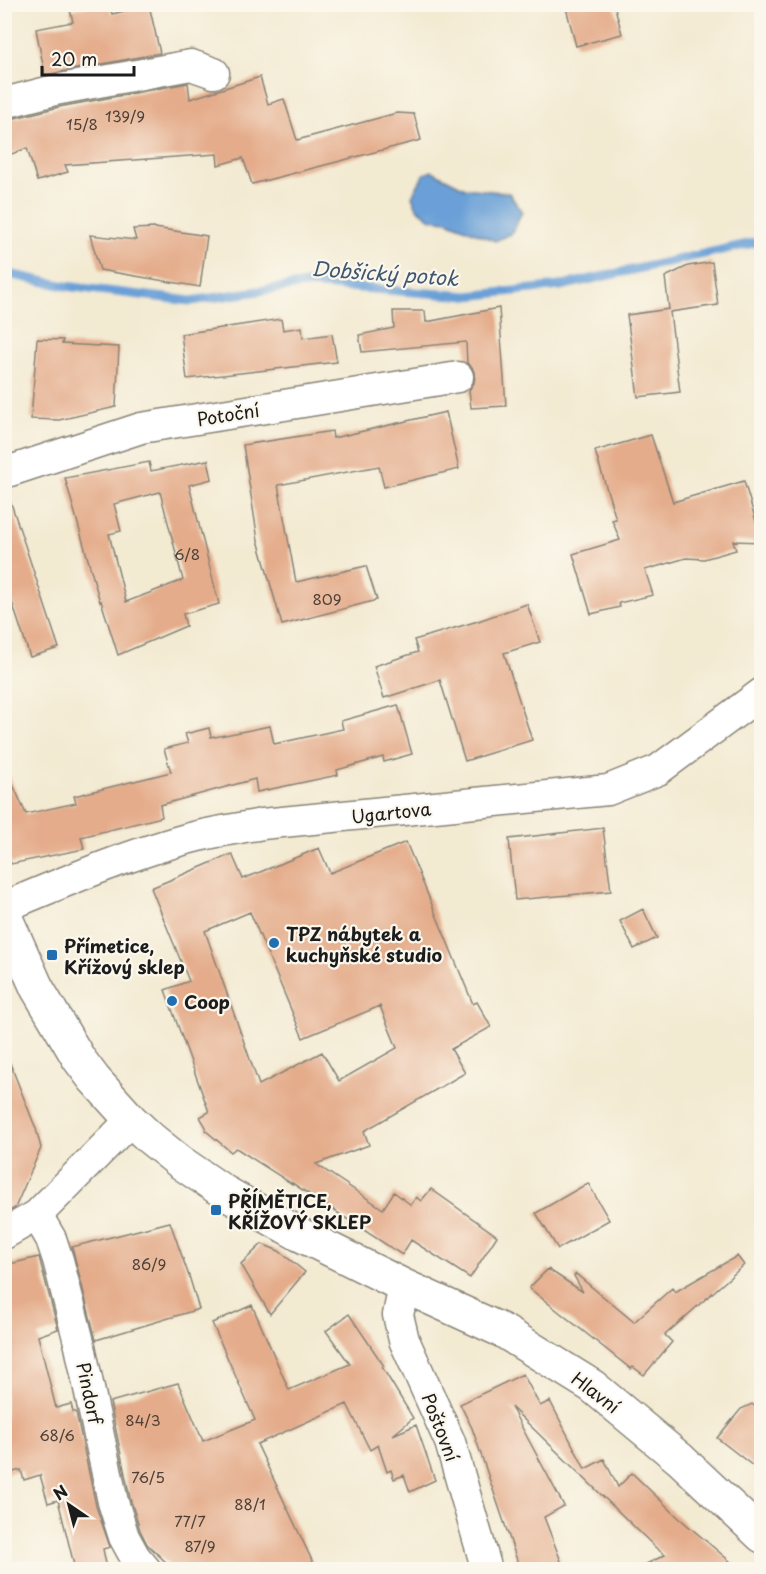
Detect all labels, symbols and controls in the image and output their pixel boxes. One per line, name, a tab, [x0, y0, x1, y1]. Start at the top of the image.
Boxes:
scale bar	[42, 39, 134, 77]
text: 20 m	[51, 45, 97, 72]
house number: 139/9	[105, 104, 145, 127]
house number: 15/8	[66, 112, 98, 135]
water label: Dobšický potok	[310, 253, 460, 293]
street label: Potoční	[195, 396, 262, 432]
house number: 6/8	[174, 542, 200, 565]
house number: 809	[312, 587, 342, 610]
street label: Ugartova	[350, 794, 432, 830]
place label: TPZ nábytek a kuchyňské studio	[286, 920, 443, 968]
place label: Přímetice, Křížový sklep	[64, 932, 185, 980]
marker: TPZ nábytek a kuchyňské studio	[267, 936, 281, 950]
marker: Přímetice, Křížový sklep	[45, 948, 59, 962]
place label: Coop	[184, 988, 230, 1015]
marker: Coop	[165, 994, 179, 1008]
place label: PŘÍMĚTICE, KŘÍŽOVÝ SKLEP	[228, 1187, 371, 1235]
marker: PŘÍMĚTICE, KŘÍŽOVÝ SKLEP	[209, 1203, 223, 1217]
house number: 86/9	[132, 1252, 166, 1275]
street label: Pindorf	[70, 1359, 110, 1429]
street label: Hlavní	[566, 1365, 626, 1419]
street label: Poštovní	[416, 1389, 466, 1465]
house number: 84/3	[125, 1408, 161, 1431]
house number: 68/6	[39, 1423, 75, 1446]
house number: 76/5	[131, 1465, 165, 1488]
north arrow	[39, 1475, 99, 1535]
text: N	[48, 1478, 72, 1505]
house number: 88/1	[234, 1492, 266, 1515]
house number: 77/7	[174, 1509, 206, 1532]
house number: 87/9	[184, 1534, 216, 1557]

